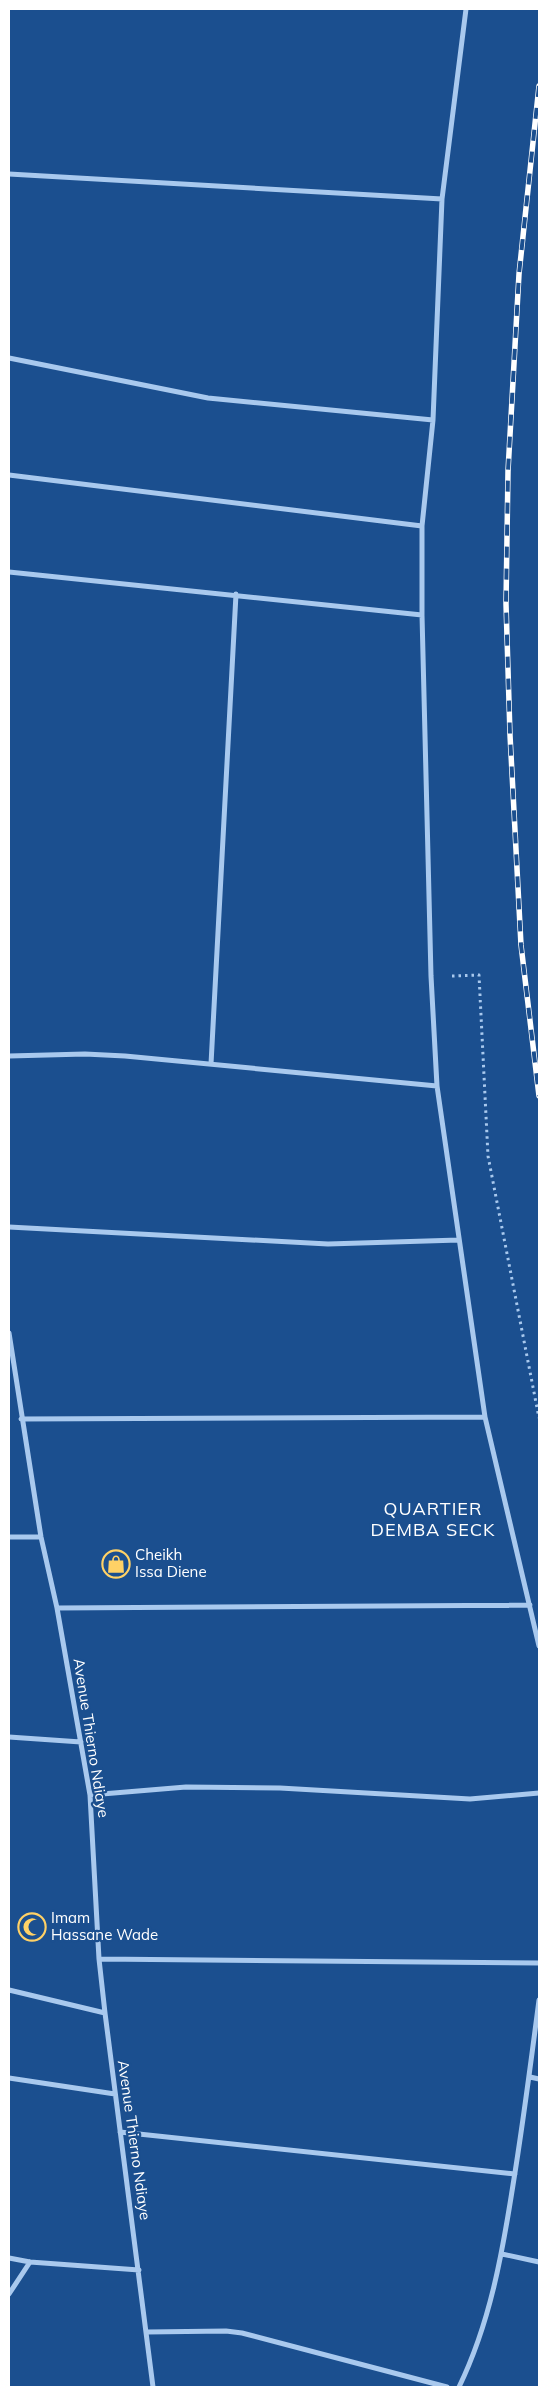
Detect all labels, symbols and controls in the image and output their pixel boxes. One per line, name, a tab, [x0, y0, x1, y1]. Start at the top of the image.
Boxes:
district label: QUARTIER DEMBA SECK	[371, 1497, 495, 1541]
place label: Cheikh Issa Diene	[135, 1545, 207, 1581]
shop icon: Cheikh Issa Diene	[101, 1549, 131, 1579]
street label: Avenue Thierno Ndiaye	[70, 1657, 113, 1819]
place label: Imam Hassane Wade	[51, 1908, 158, 1944]
mosque icon: Imam Hassane Wade	[17, 1912, 47, 1942]
street label: Avenue Thierno Ndiaye	[114, 2059, 155, 2221]

